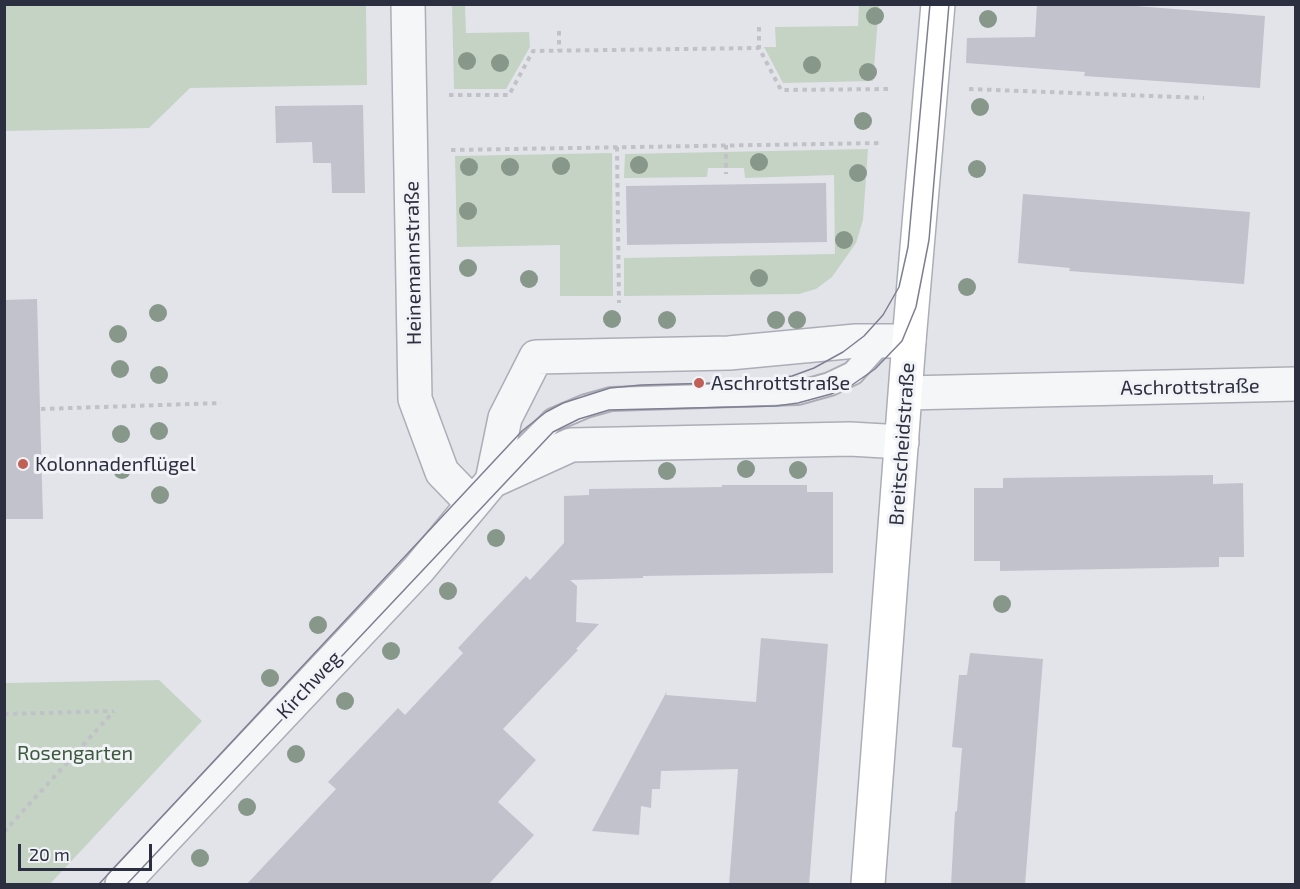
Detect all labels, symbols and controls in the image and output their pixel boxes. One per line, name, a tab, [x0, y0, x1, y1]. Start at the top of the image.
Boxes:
street label: Heinemannstraße	[400, 181, 426, 345]
street label: Breitscheidstraße	[884, 362, 920, 526]
place label: Aschrottstraße	[711, 371, 850, 395]
street label: Aschrottstraße	[1120, 374, 1260, 400]
marker: Aschrottstraße	[692, 376, 706, 390]
place label: Kolonnadenflügel	[35, 452, 196, 476]
marker: Kolonnadenflügel	[16, 457, 30, 471]
street label: Kirchweg	[271, 646, 347, 724]
park label: Rosengarten	[17, 741, 133, 765]
scale bar	[21, 832, 154, 870]
text: 20 m	[29, 843, 70, 865]

